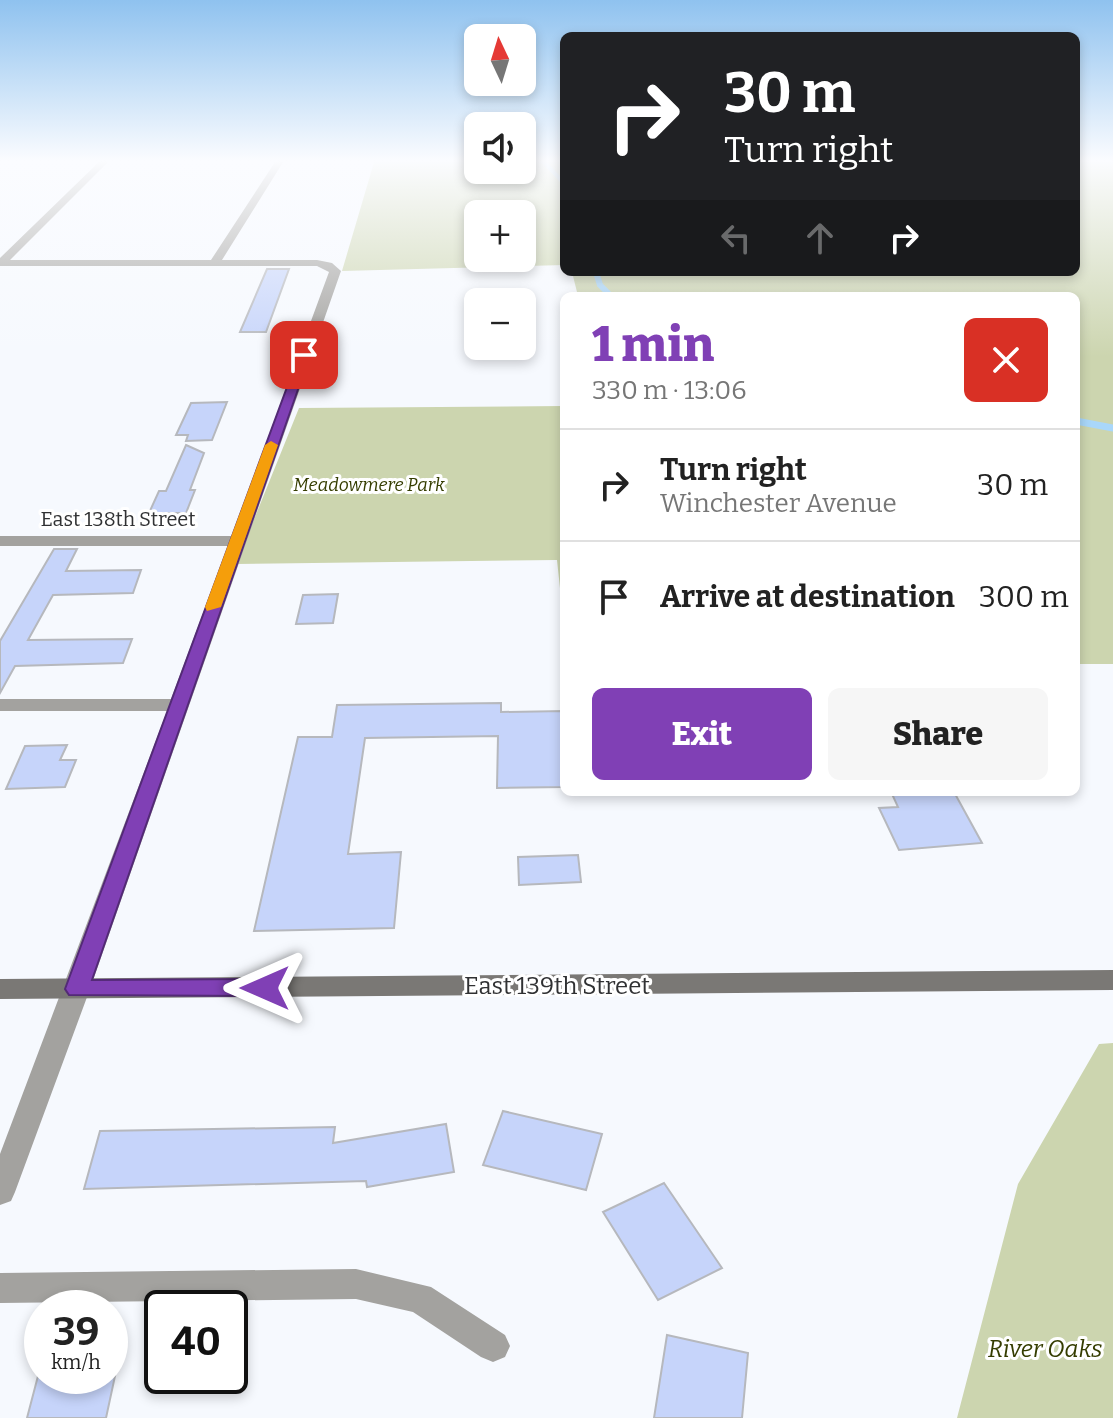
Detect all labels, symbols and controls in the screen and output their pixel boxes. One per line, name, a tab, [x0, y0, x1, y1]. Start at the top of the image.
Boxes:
north arrow	[464, 24, 536, 96]
map controls	[464, 24, 536, 360]
text: 30 m	[724, 60, 855, 127]
icon: right	[592, 64, 696, 168]
button: sound	[464, 112, 536, 184]
text: Turn right	[724, 128, 893, 172]
button: +	[464, 200, 536, 272]
icon: left	[714, 216, 758, 260]
icon: ahead	[798, 216, 842, 260]
icon: right	[882, 216, 926, 260]
button: −	[464, 288, 536, 360]
text: 1 min	[592, 316, 714, 374]
button: close	[964, 318, 1048, 402]
pin	[270, 321, 338, 389]
icon: arrive	[282, 333, 326, 377]
text: 330 m · 13:06	[592, 375, 747, 406]
text: Turn right	[660, 452, 807, 488]
icon: right	[592, 463, 636, 507]
text: 30 m	[977, 467, 1048, 503]
park label: Meadowmere Park	[293, 474, 445, 496]
text: Winchester Avenue	[660, 488, 897, 519]
street label: East 138th Street	[40, 507, 196, 531]
icon: arrive	[592, 575, 636, 619]
text: Arrive at destination	[660, 579, 955, 615]
text: 300 m	[979, 579, 1069, 615]
button: Exit	[592, 688, 812, 780]
button: Share	[828, 688, 1048, 780]
position arrow	[223, 946, 307, 1030]
street label: East 139th Street	[464, 972, 650, 1000]
speed limit sign: 40	[144, 1290, 248, 1394]
text: 39	[53, 1308, 99, 1356]
park label: River Oaks	[988, 1335, 1102, 1363]
text: km/h	[51, 1350, 101, 1374]

